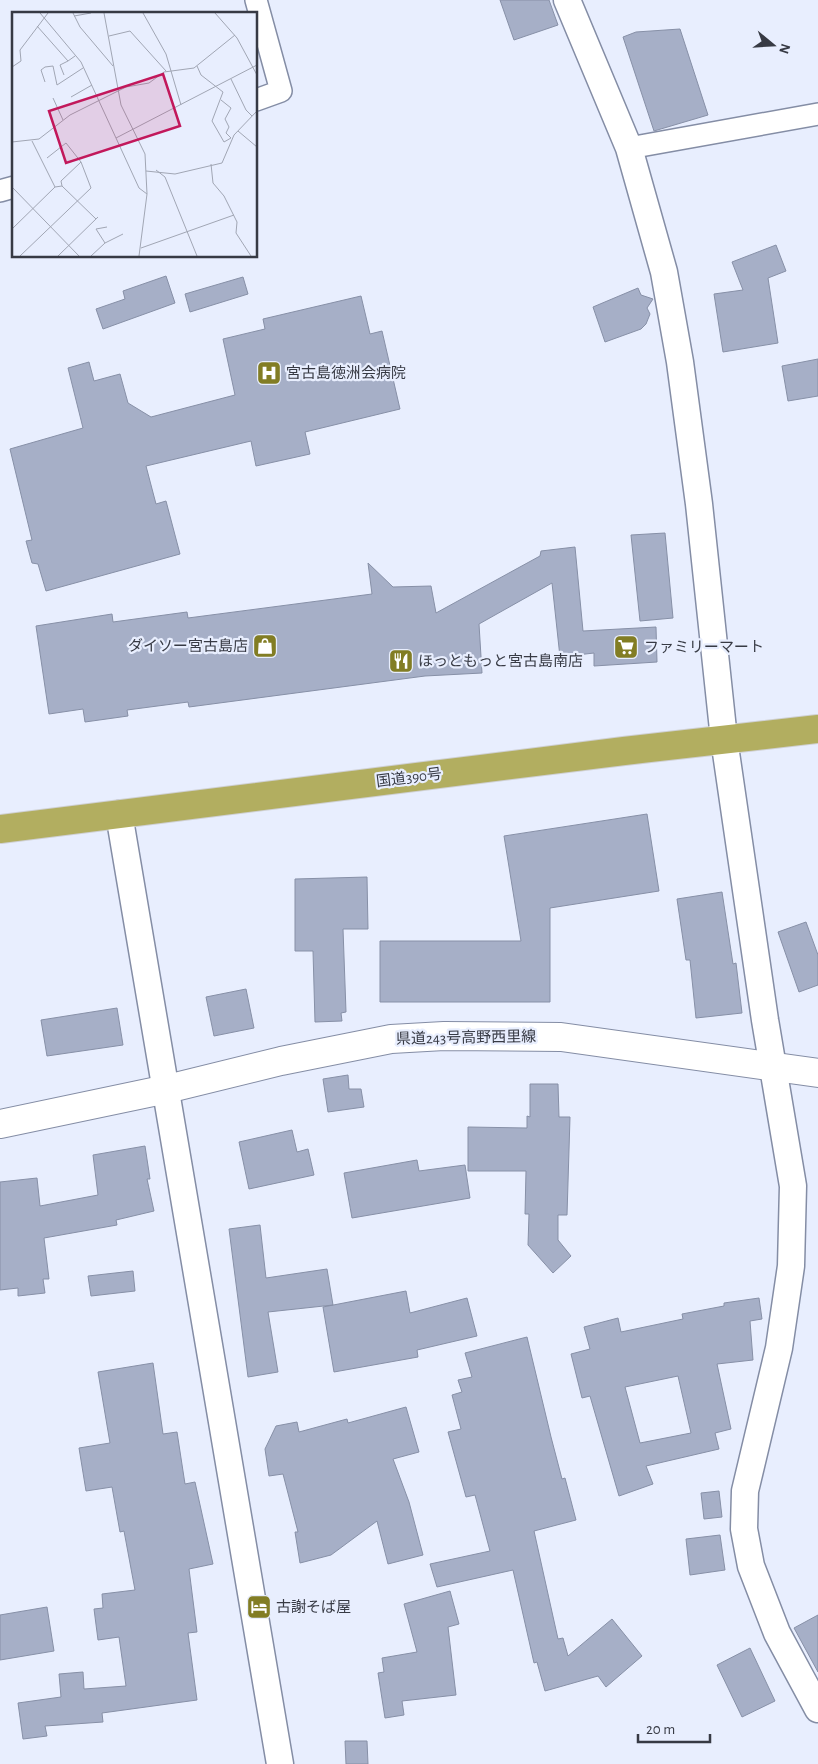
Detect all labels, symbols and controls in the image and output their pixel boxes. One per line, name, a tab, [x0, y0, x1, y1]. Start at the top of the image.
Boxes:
inset map	[12, 12, 258, 258]
north arrow	[748, 20, 798, 70]
text: N	[776, 42, 793, 56]
hospital icon: 宮古島徳洲会病院	[256, 360, 282, 386]
place label: 宮古島徳洲会病院	[286, 364, 406, 381]
shop icon: ダイソー宮古島店	[252, 633, 278, 659]
supermarket icon: ファミリーマート	[613, 634, 639, 660]
place label: ダイソー宮古島店	[128, 638, 248, 654]
place label: ファミリーマート	[644, 640, 764, 655]
restaurant icon: ほっともっと宮古島南店	[388, 648, 414, 674]
place label: ほっともっと宮古島南店	[418, 653, 583, 669]
street label: 国道390号	[375, 766, 443, 789]
street label: 県道243号高野西里線	[396, 1028, 536, 1047]
hotel icon: 古謝そば屋	[246, 1594, 272, 1620]
place label: 古謝そば屋	[276, 1598, 351, 1615]
scale bar	[638, 1712, 710, 1744]
text: 20 m	[646, 1722, 675, 1737]

